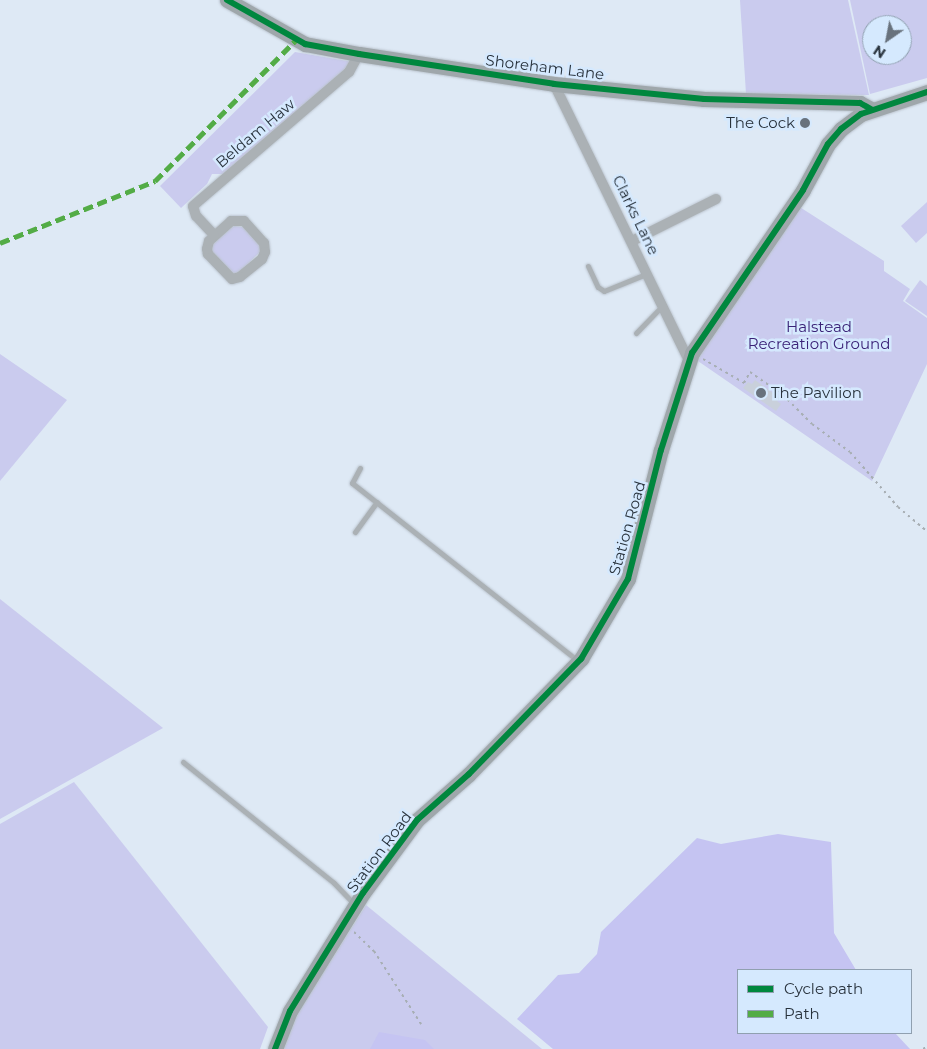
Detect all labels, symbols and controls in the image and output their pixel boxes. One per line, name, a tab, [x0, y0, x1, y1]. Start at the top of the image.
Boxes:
north arrow	[862, 15, 912, 65]
text: N	[870, 41, 889, 62]
street label: Shoreham Lane	[485, 51, 605, 83]
street label: Beldam Haw	[212, 95, 298, 171]
place label: The Cock	[726, 114, 795, 132]
marker: The Cock	[799, 117, 811, 129]
street label: Clarks Lane	[609, 172, 663, 258]
park label: Halstead Recreation Ground	[748, 317, 890, 352]
place label: The Pavilion	[771, 384, 862, 402]
marker: The Pavilion	[755, 387, 767, 399]
street label: Station Road	[605, 479, 649, 577]
street label: Station Road	[343, 808, 415, 896]
legend	[737, 969, 912, 1034]
text: Cycle path	[784, 979, 863, 998]
text: Path	[784, 1004, 820, 1023]

